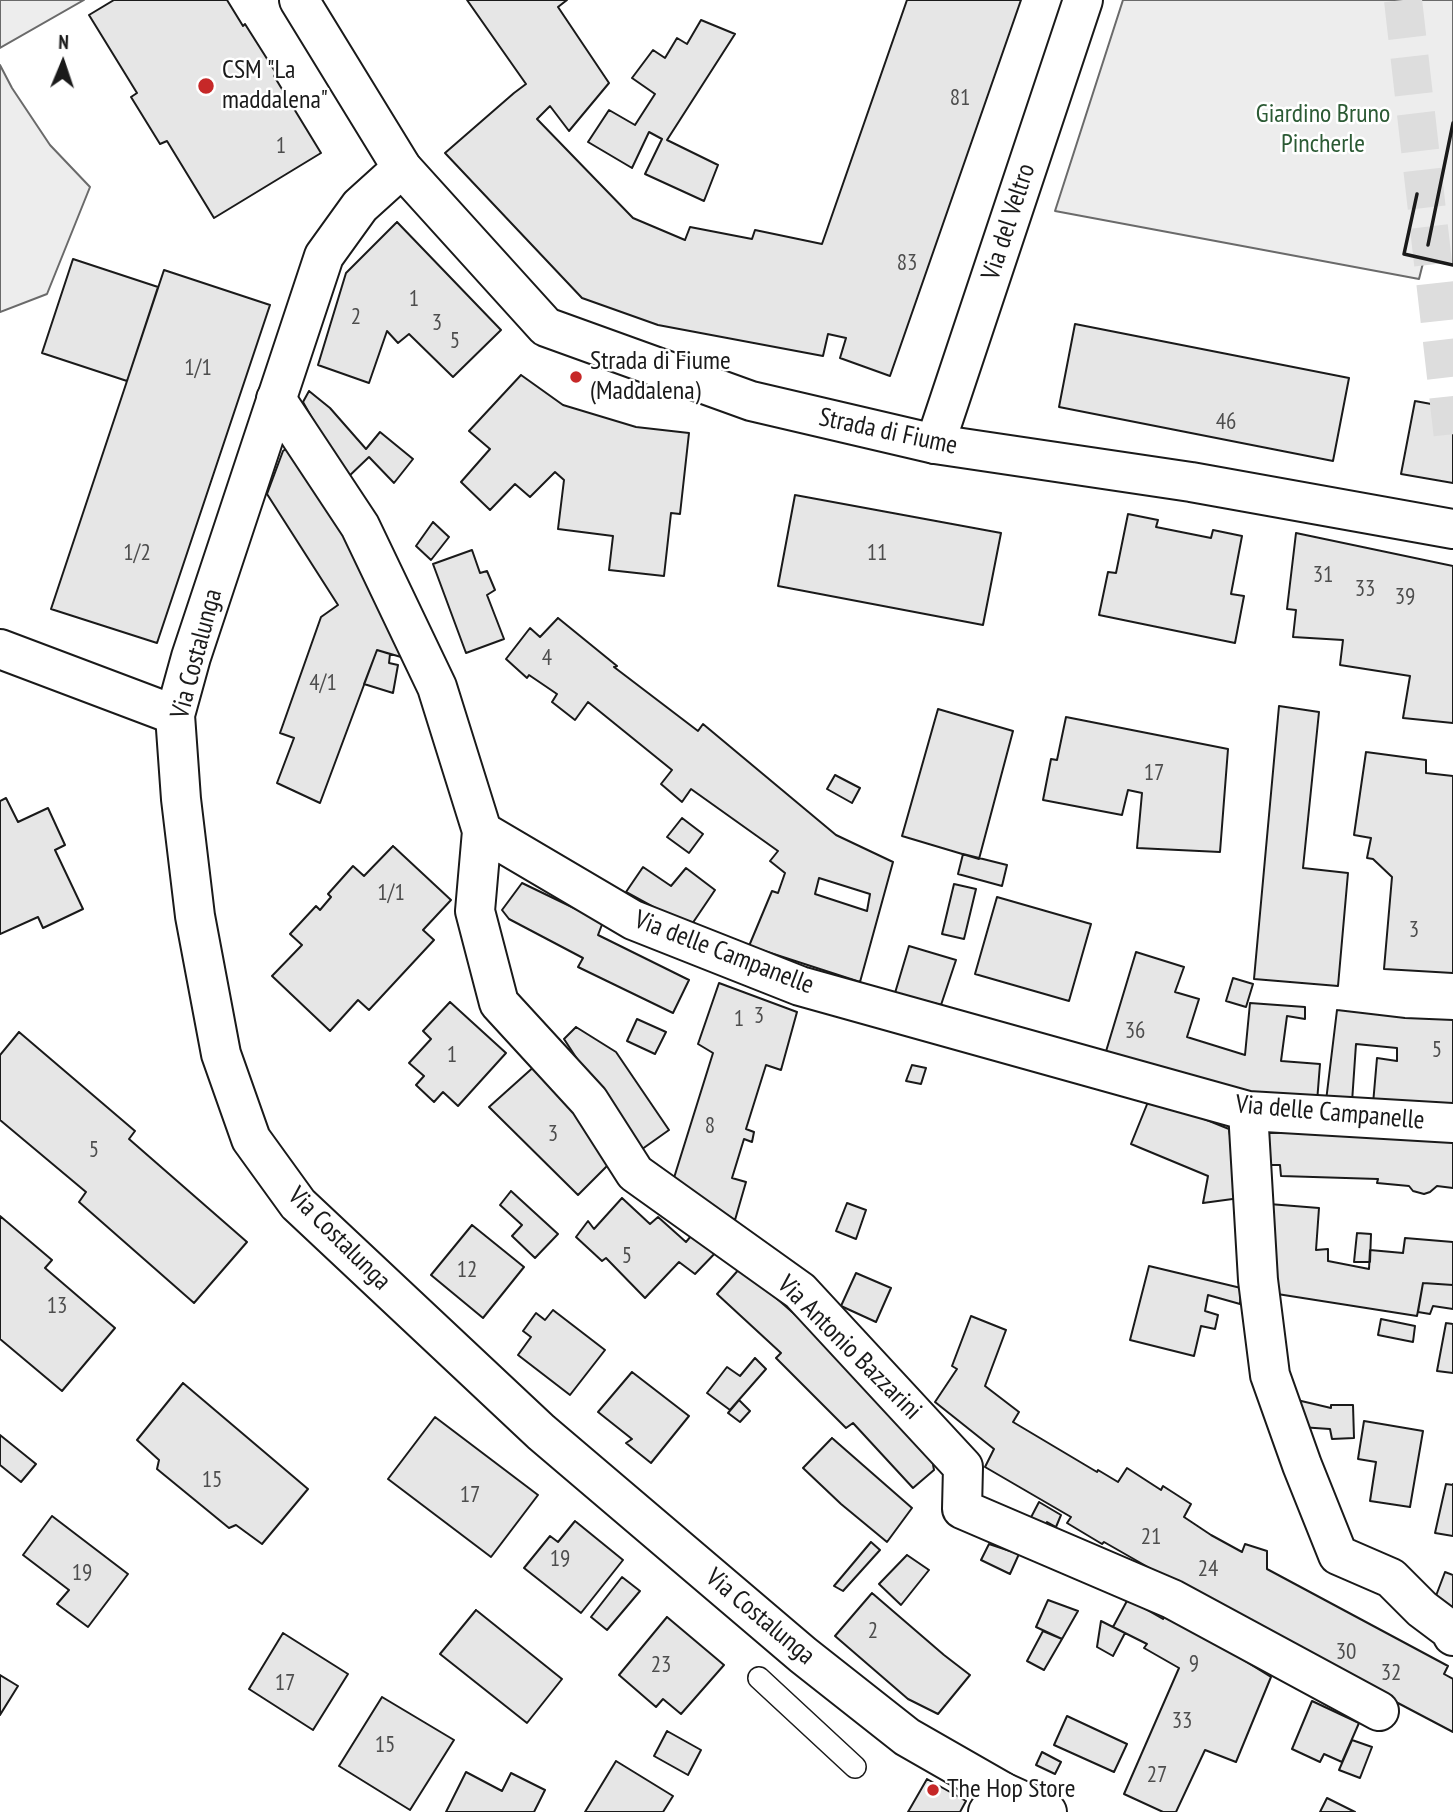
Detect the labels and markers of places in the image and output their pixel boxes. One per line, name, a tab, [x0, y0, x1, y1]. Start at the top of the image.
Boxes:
place label: CSM "La maddalena"	[222, 55, 328, 116]
marker: CSM "La maddalena"	[196, 76, 216, 96]
place label: Strada di Fiume (Maddalena)	[590, 346, 731, 408]
marker: Strada di Fiume (Maddalena)	[568, 369, 584, 385]
place label: The Hop Store	[947, 1774, 1075, 1806]
marker: The Hop Store	[925, 1782, 941, 1798]

